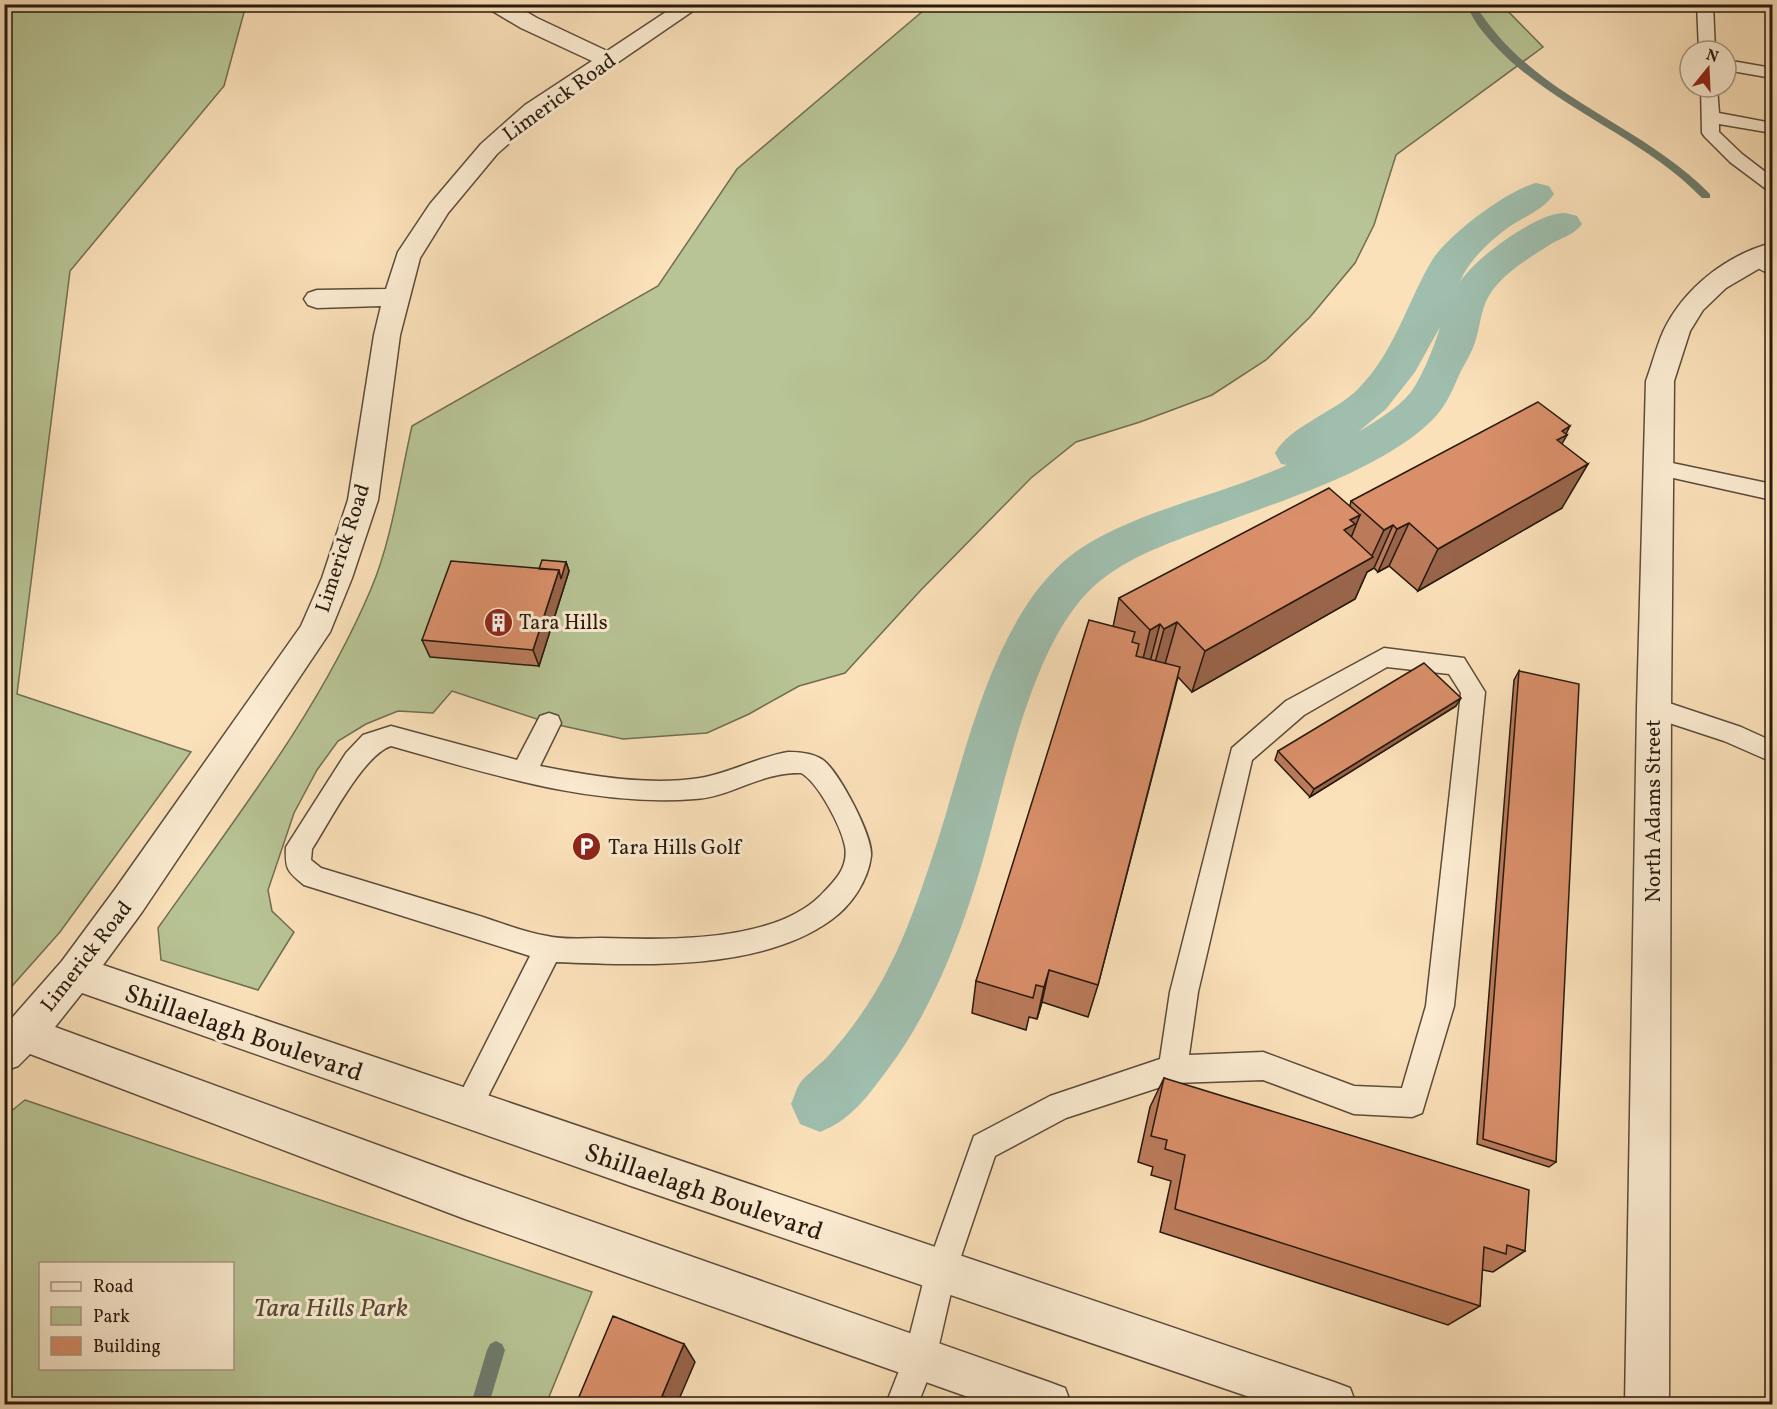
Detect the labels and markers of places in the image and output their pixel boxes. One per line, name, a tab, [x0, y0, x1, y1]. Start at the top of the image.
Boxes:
building icon: Tara Hills	[482, 606, 514, 638]
place label: Tara Hills	[519, 609, 608, 638]
parking icon: Tara Hills Golf	[571, 831, 603, 863]
place label: Tara Hills Golf	[608, 834, 742, 863]

